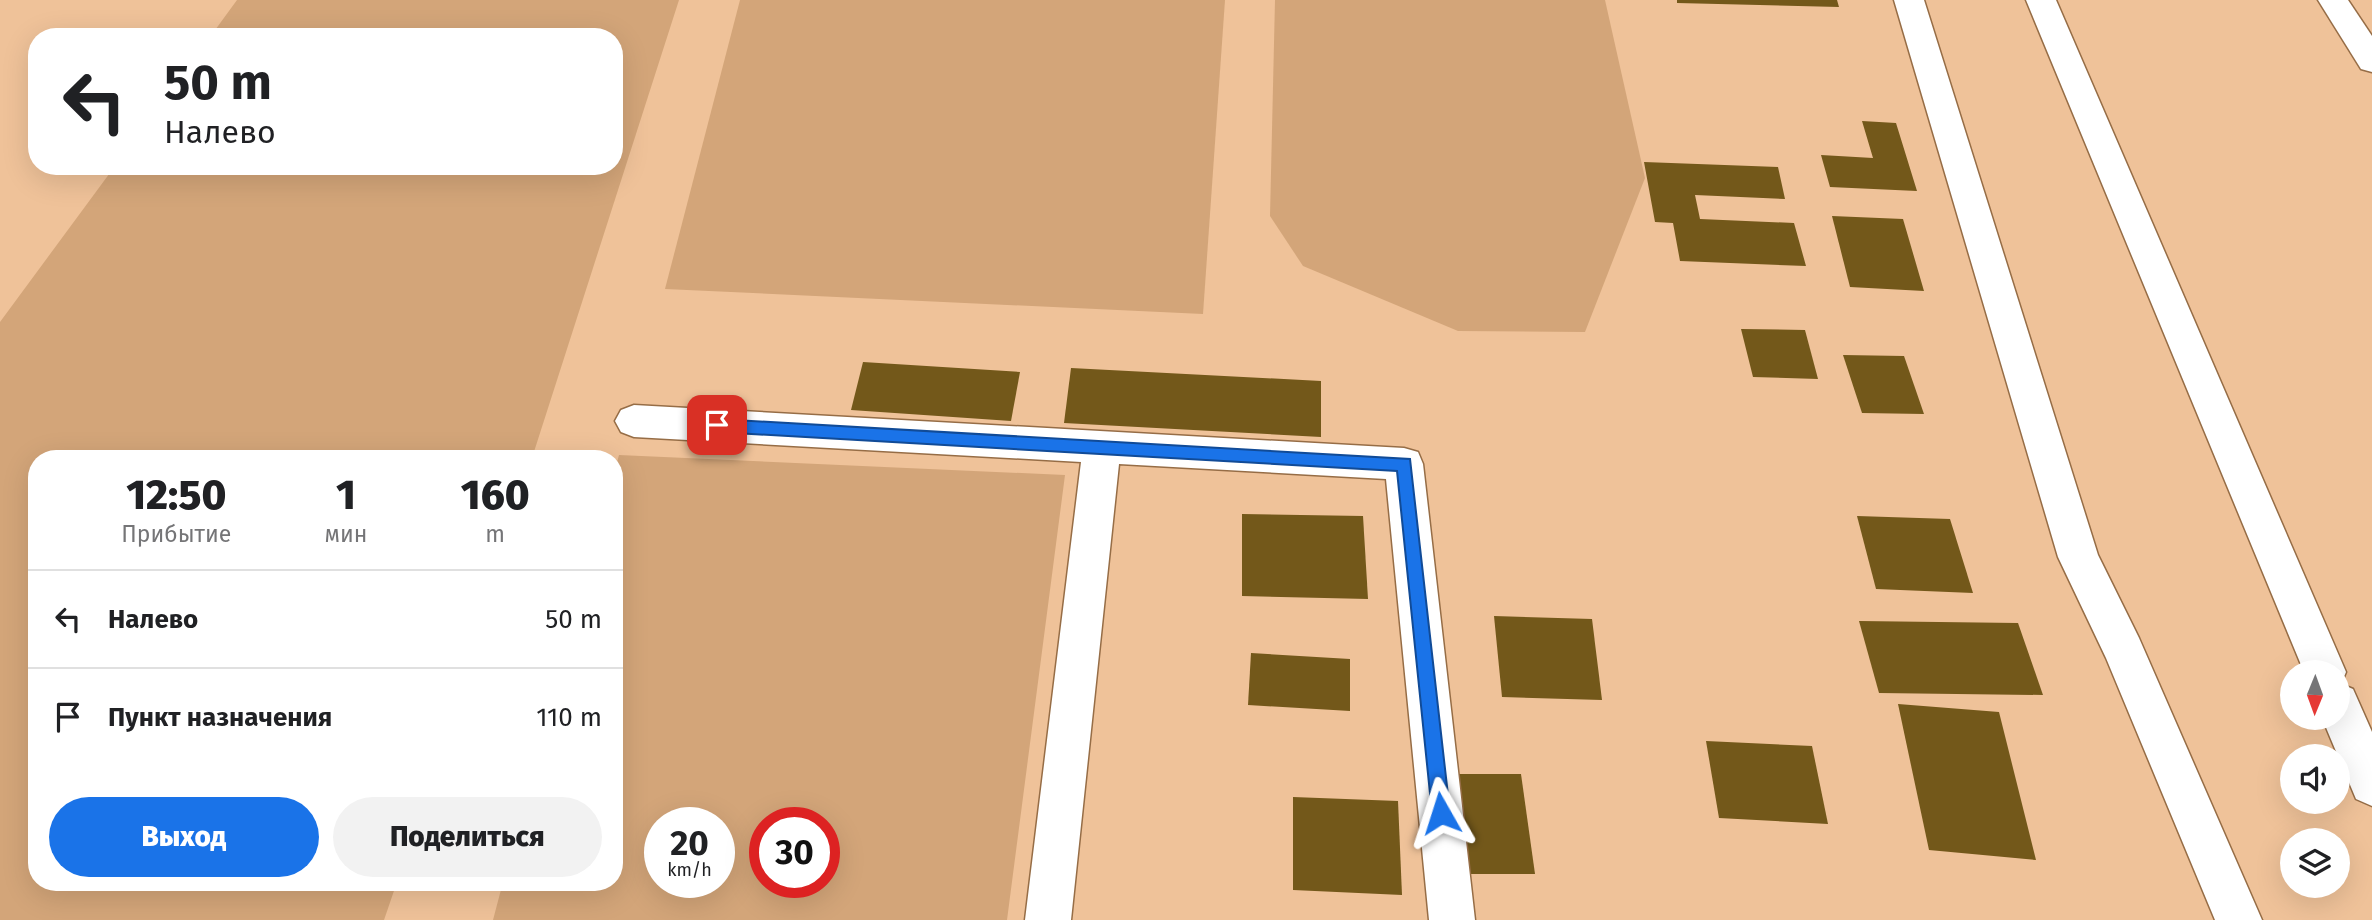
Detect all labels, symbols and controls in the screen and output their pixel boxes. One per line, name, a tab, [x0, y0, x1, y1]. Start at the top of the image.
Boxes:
text: 50 m	[164, 53, 272, 112]
icon: left	[49, 56, 140, 147]
text: Налево	[164, 113, 276, 151]
pin	[687, 395, 747, 455]
icon: arrive	[698, 406, 736, 444]
text: 12:50	[126, 470, 226, 520]
text: 1	[336, 470, 356, 520]
text: 160	[461, 470, 530, 520]
text: Прибытие	[121, 520, 231, 548]
text: мин	[325, 520, 367, 548]
text: m	[485, 520, 505, 548]
icon: left	[49, 600, 87, 638]
text: Налево	[108, 604, 198, 635]
text: 50 m	[545, 604, 602, 635]
north arrow	[2280, 660, 2350, 730]
map controls	[2280, 660, 2350, 898]
icon: arrive	[49, 698, 87, 736]
text: Пункт назначения	[108, 702, 332, 733]
text: 110 m	[536, 702, 602, 733]
button: sound	[2280, 744, 2350, 814]
position arrow	[1404, 776, 1478, 850]
button: Выход	[49, 797, 319, 877]
button: Поделиться	[333, 797, 602, 877]
speed limit sign: 30	[749, 807, 840, 898]
text: 20	[670, 822, 709, 864]
button: layers	[2280, 828, 2350, 898]
text: km/h	[667, 859, 712, 881]

